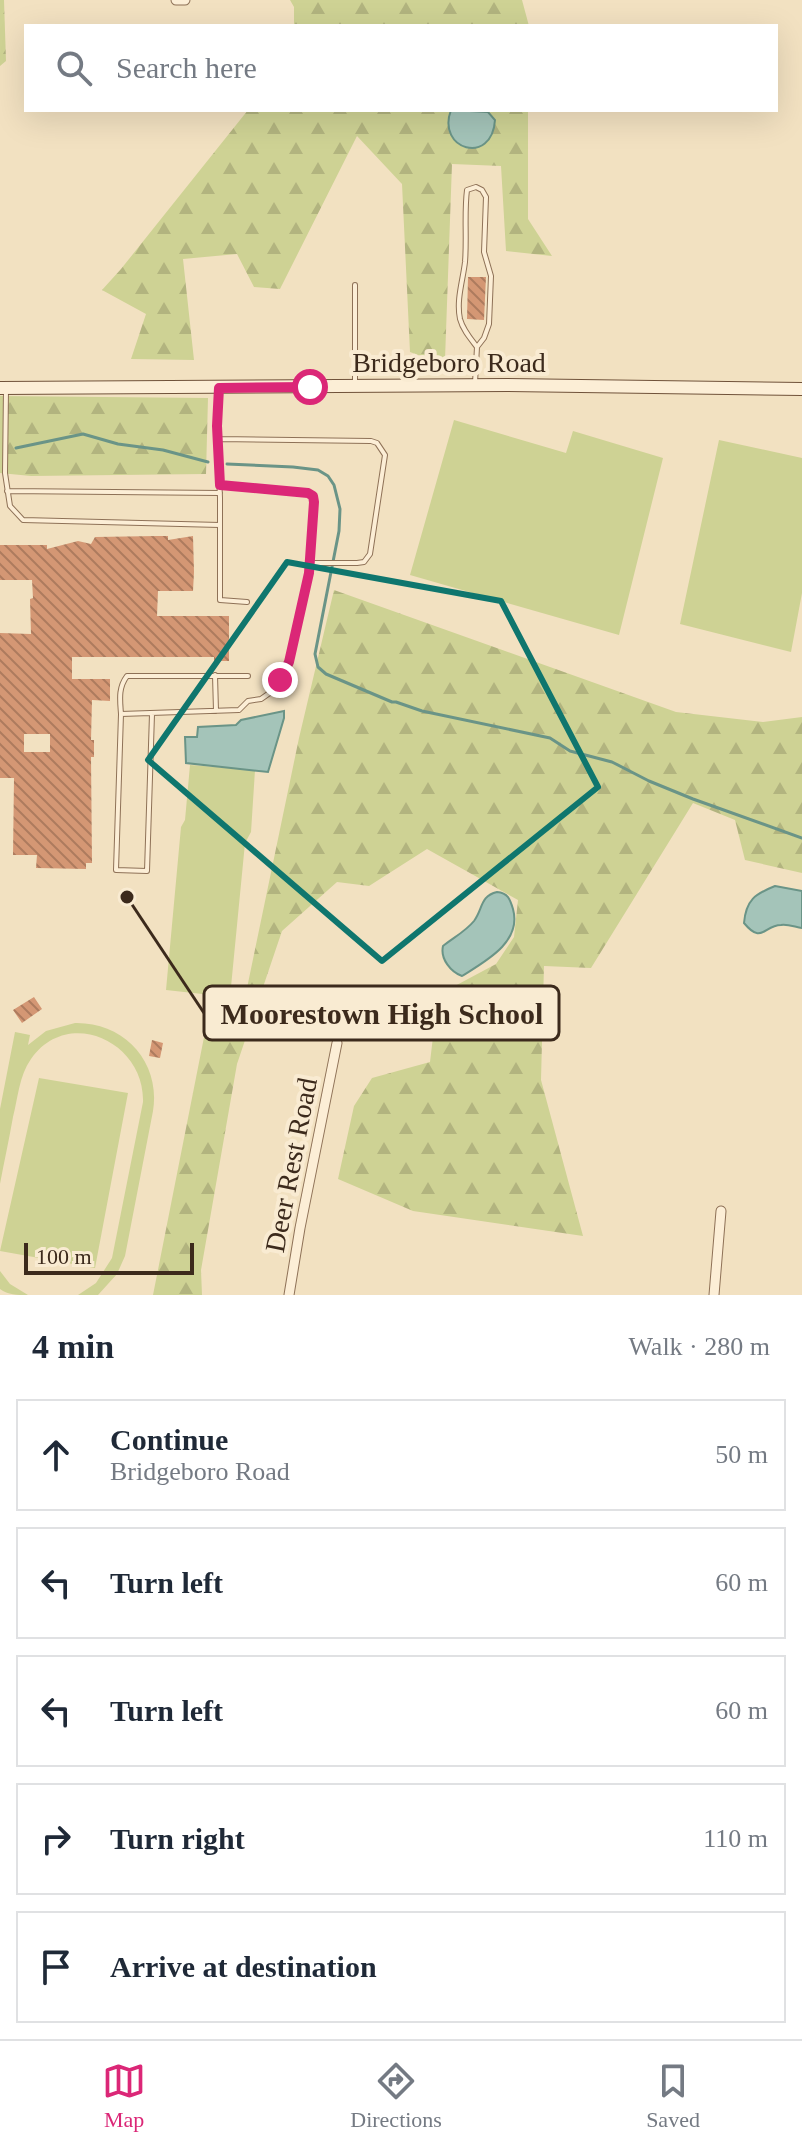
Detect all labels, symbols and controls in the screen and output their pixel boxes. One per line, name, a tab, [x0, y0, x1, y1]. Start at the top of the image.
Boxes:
search box	[24, 24, 778, 112]
icon: search	[52, 46, 96, 90]
text: Search here	[116, 51, 257, 84]
street label: Bridgeboro Road	[352, 347, 546, 378]
route start	[292, 369, 328, 405]
route end	[262, 662, 298, 698]
callout: Moorestown High School	[204, 986, 559, 1040]
text: Moorestown High School	[221, 997, 543, 1030]
street label: Deer Rest Road	[259, 1075, 323, 1255]
scale bar	[24, 1239, 194, 1275]
text: 100 m	[36, 1244, 92, 1269]
text: 4 min	[32, 1328, 114, 1365]
text: Walk · 280 m	[628, 1332, 770, 1361]
text: Continue	[110, 1423, 228, 1456]
icon: ahead	[34, 1433, 78, 1477]
text: 50 m	[715, 1440, 768, 1469]
text: Bridgeboro Road	[110, 1457, 290, 1486]
icon: left	[34, 1561, 78, 1605]
text: Turn left	[110, 1566, 223, 1599]
text: 60 m	[715, 1568, 768, 1597]
icon: left	[34, 1689, 78, 1733]
text: Turn left	[110, 1694, 223, 1727]
text: 60 m	[715, 1696, 768, 1725]
icon: right	[34, 1817, 78, 1861]
text: Turn right	[110, 1822, 245, 1855]
text: 110 m	[703, 1824, 768, 1853]
icon: arrive	[34, 1945, 78, 1989]
text: Arrive at destination	[110, 1950, 377, 1983]
tab: Map	[102, 2059, 146, 2133]
tab: Directions	[350, 2059, 442, 2133]
tab: Saved	[646, 2059, 700, 2133]

